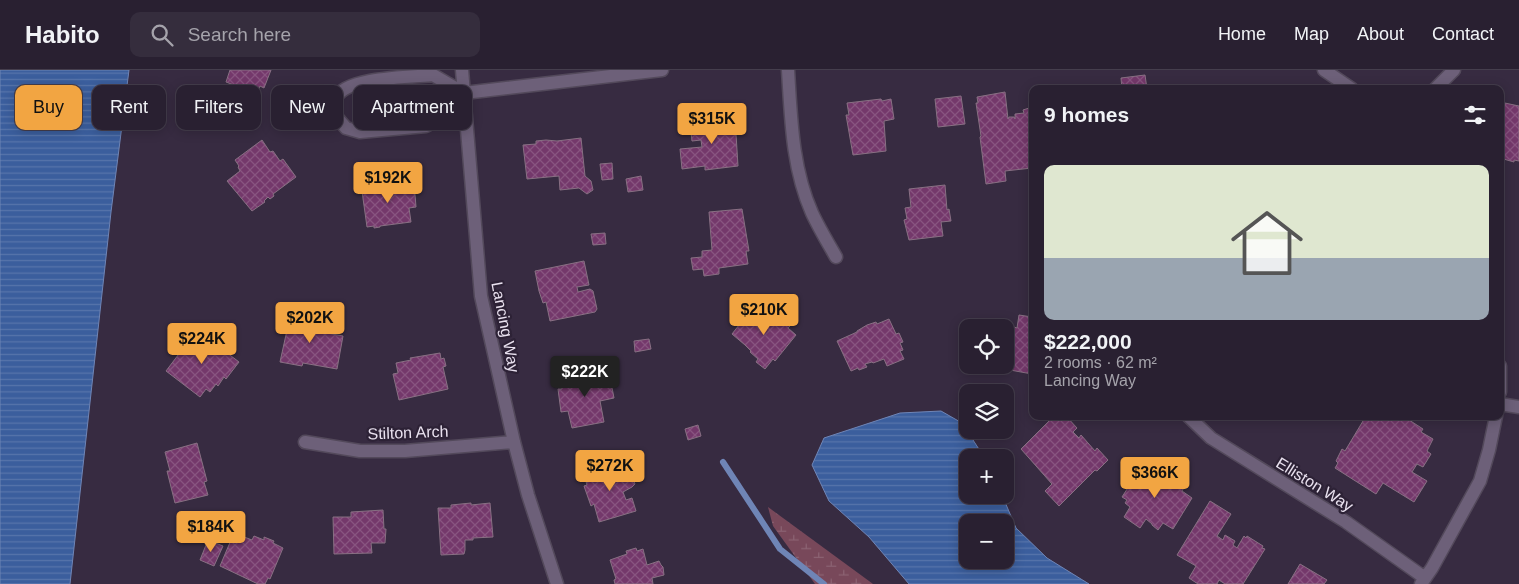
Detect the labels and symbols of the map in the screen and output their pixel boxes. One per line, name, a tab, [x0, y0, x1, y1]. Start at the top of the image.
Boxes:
pin: $315K	[677, 102, 747, 145]
pin: $192K	[353, 162, 423, 204]
street label: Lancing Way	[488, 280, 523, 374]
pin: $210K	[729, 294, 799, 336]
pin: $202K	[275, 302, 345, 344]
pin: $224K	[167, 322, 237, 365]
pin: $222K	[550, 356, 620, 398]
street label: Stilton Arch	[367, 423, 449, 442]
pin: $272K	[575, 450, 645, 492]
street label: Elliston Way	[1273, 454, 1356, 515]
pin: $366K	[1120, 456, 1190, 499]
pin: $184K	[176, 510, 246, 553]

